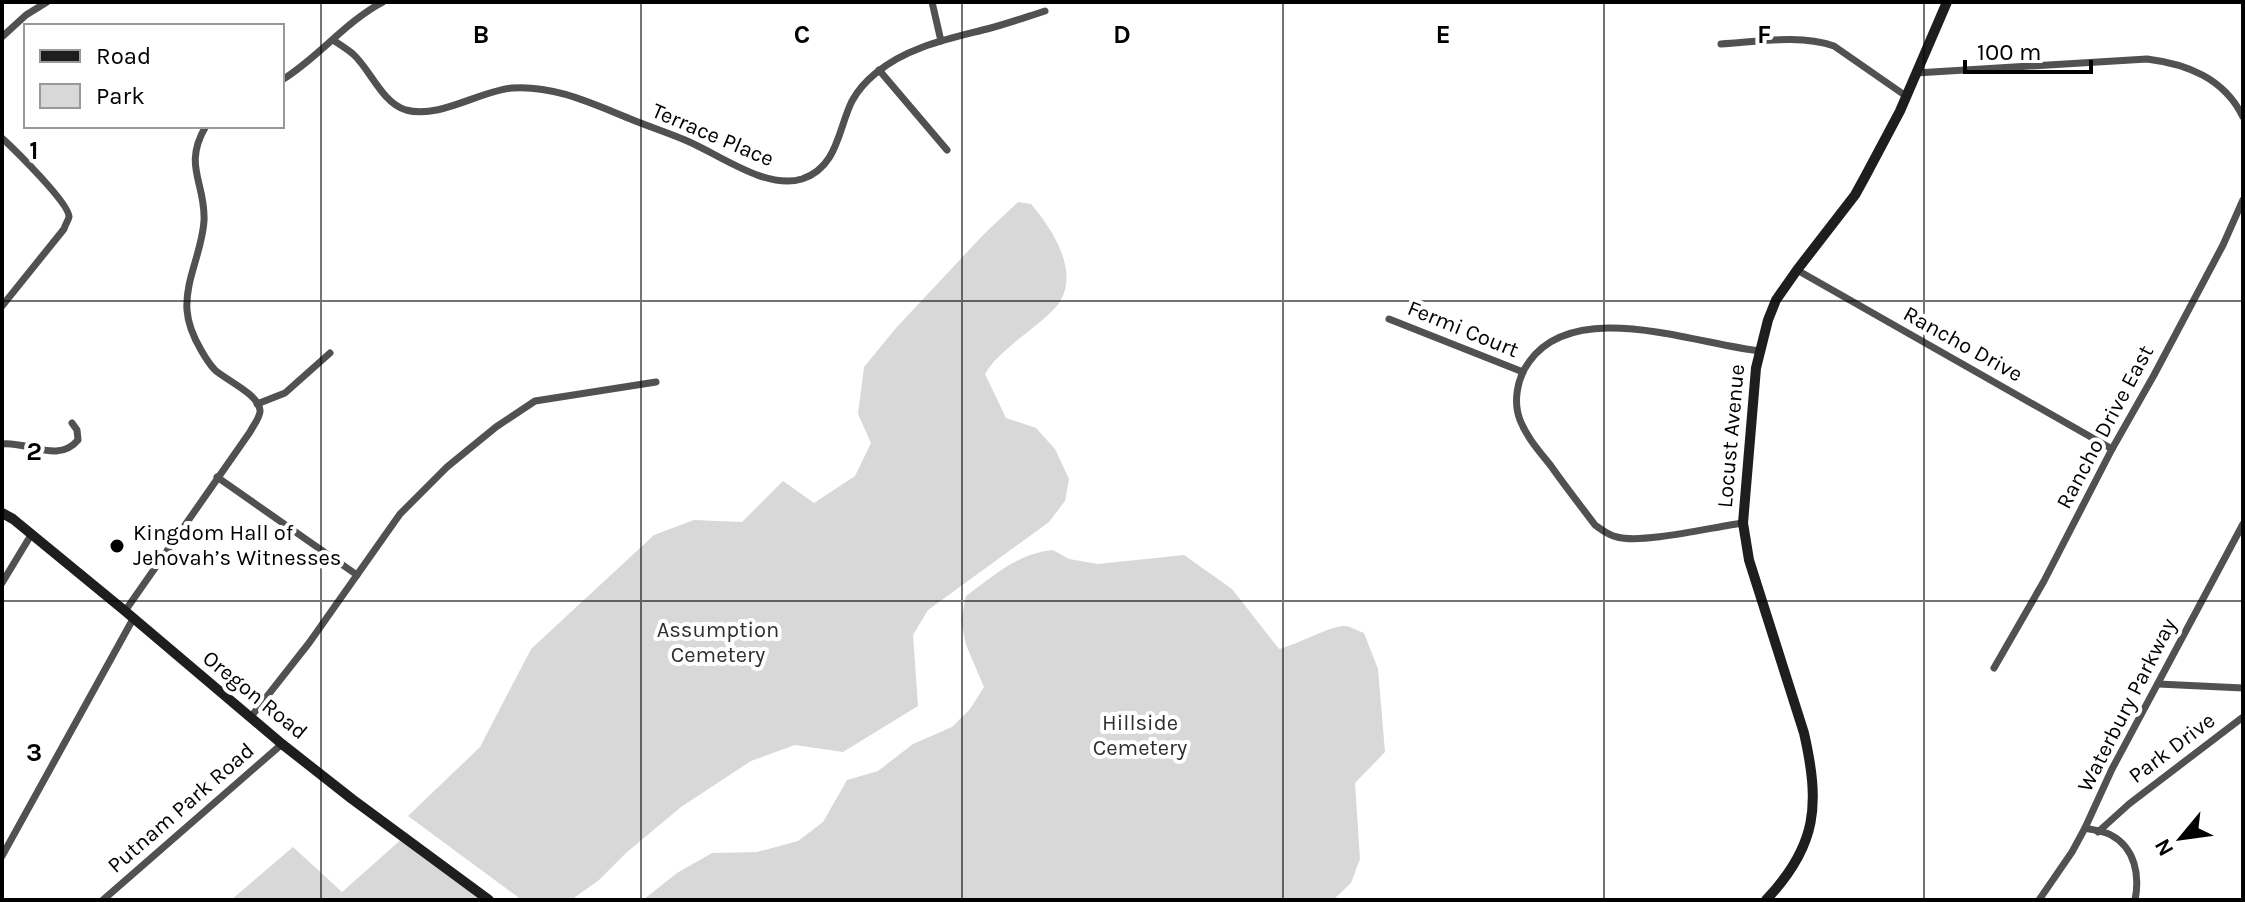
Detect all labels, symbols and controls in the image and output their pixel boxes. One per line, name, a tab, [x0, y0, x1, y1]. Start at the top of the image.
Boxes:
text: B	[473, 19, 489, 50]
text: C	[794, 19, 810, 50]
text: D	[1113, 19, 1131, 50]
text: E	[1435, 19, 1451, 50]
text: F	[1757, 19, 1771, 50]
legend	[24, 24, 284, 128]
scale bar	[1965, 24, 2091, 74]
text: 100 m	[1977, 38, 2042, 66]
text: Road	[96, 42, 151, 70]
text: Park	[96, 82, 145, 110]
street label: Terrace Place	[648, 98, 778, 172]
text: 1	[29, 135, 39, 166]
street label: Fermi Court	[1404, 295, 1522, 363]
street label: Rancho Drive	[1899, 301, 2027, 387]
street label: Rancho Drive East	[2051, 341, 2159, 513]
street label: Locust Avenue	[1712, 363, 1750, 509]
text: 2	[26, 436, 42, 467]
place label: Kingdom Hall of Jehovah’s Witnesses	[133, 520, 341, 571]
marker: Kingdom Hall of Jehovah’s Witnesses	[108, 537, 126, 555]
street label: Waterbury Parkway	[2072, 614, 2182, 796]
park label: Assumption Cemetery	[657, 617, 779, 668]
street label: Oregon Road	[197, 645, 313, 745]
street label: Park Drive	[2124, 707, 2220, 789]
park label: Hillside Cemetery	[1093, 710, 1187, 761]
text: 3	[26, 737, 42, 768]
street label: Putnam Park Road	[102, 737, 260, 879]
north arrow	[2141, 798, 2221, 878]
text: N	[2149, 834, 2180, 860]

